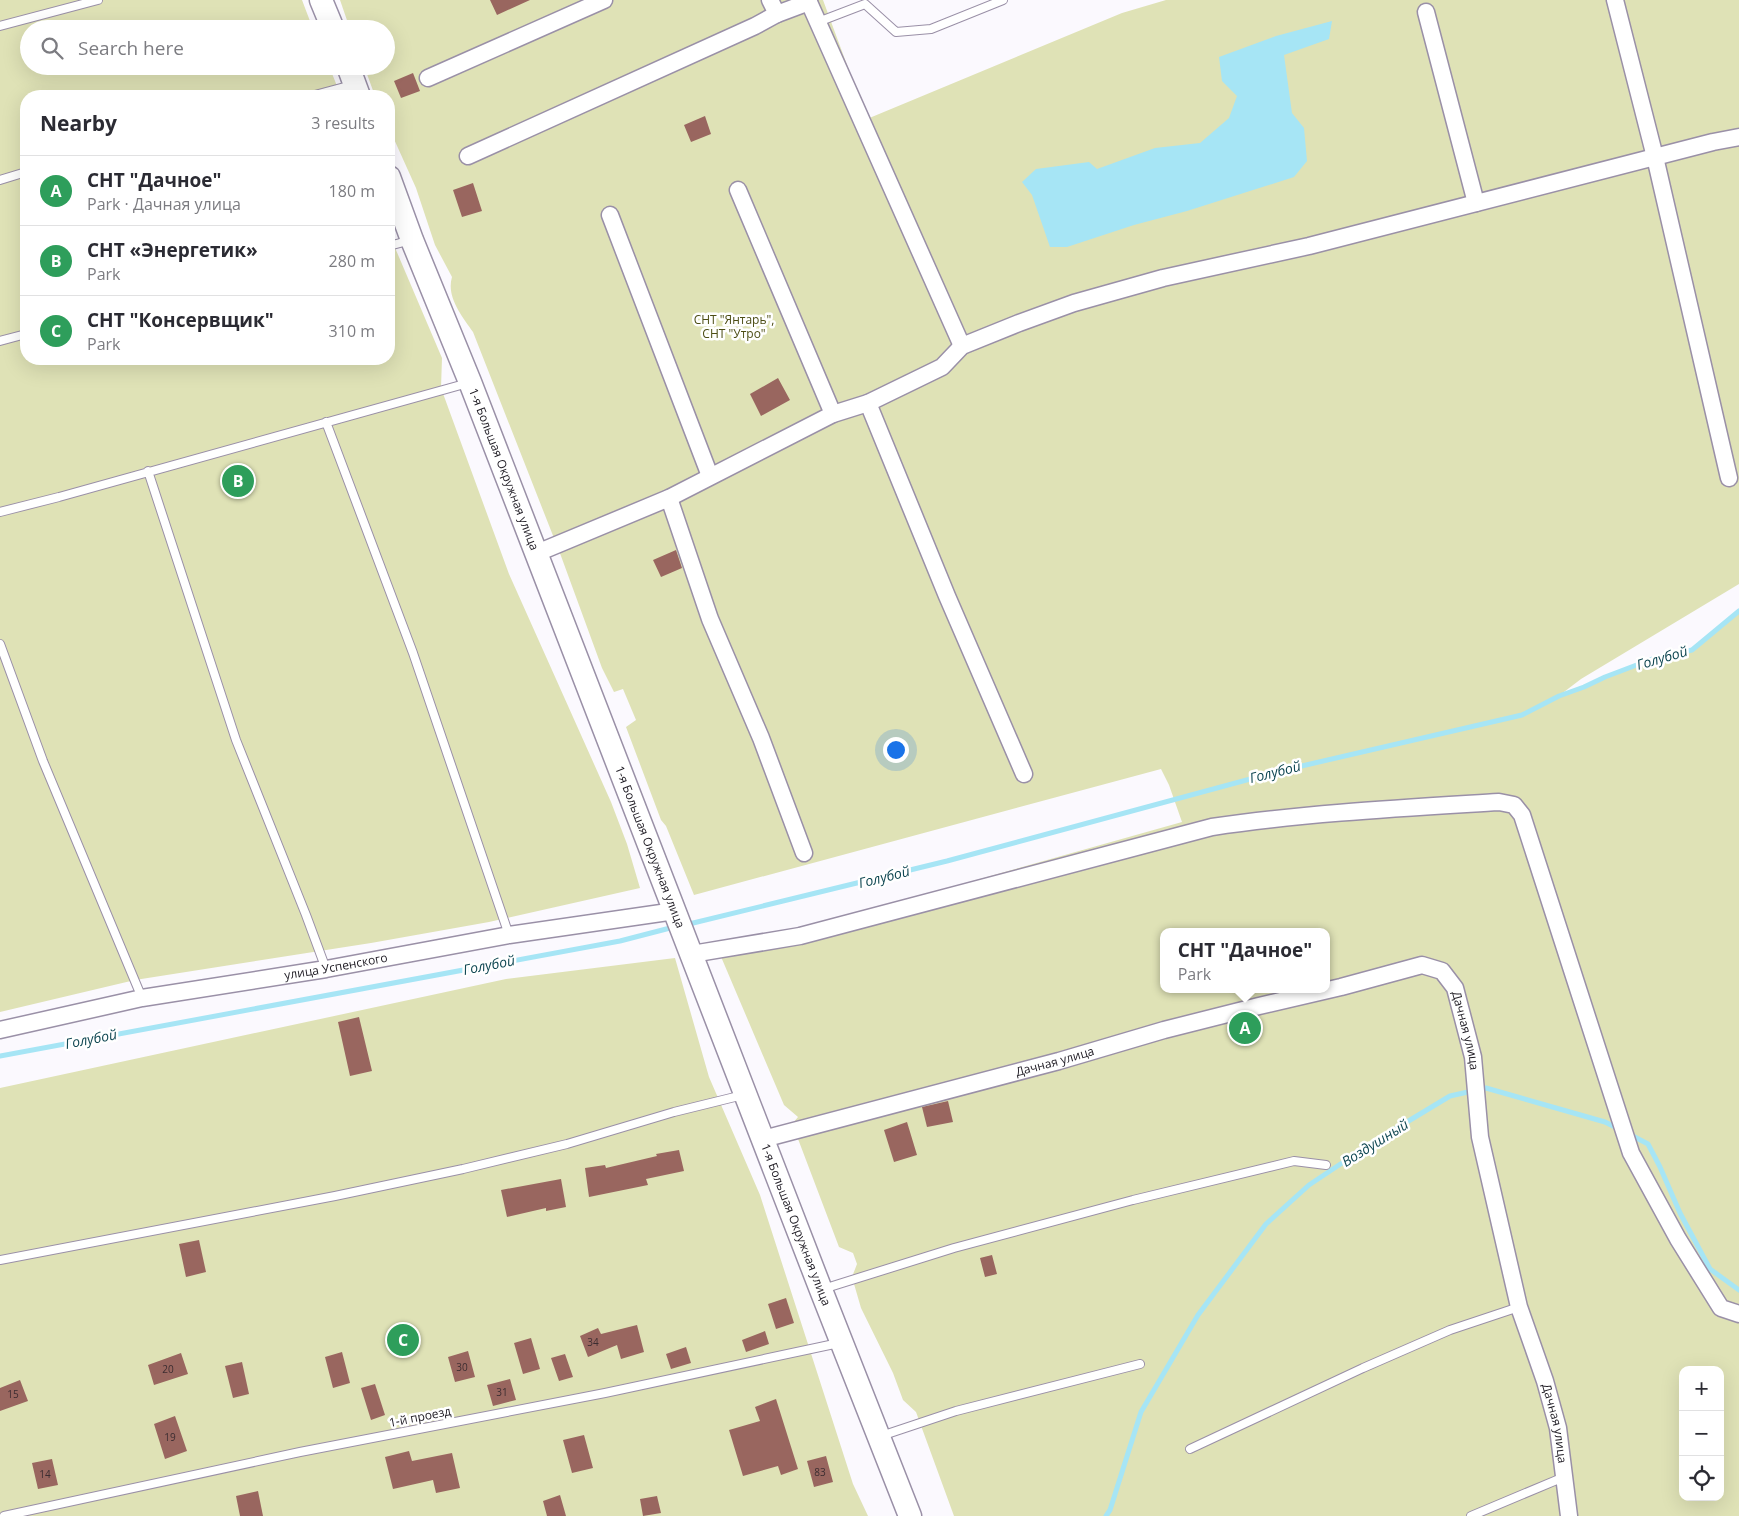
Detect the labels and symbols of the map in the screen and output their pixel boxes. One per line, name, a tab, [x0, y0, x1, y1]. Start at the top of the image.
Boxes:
park label: СНТ "Янтарь", СНТ "Утро"	[694, 311, 774, 342]
street label: 1-я Большая Окружная улица	[465, 385, 543, 553]
pin: B	[222, 462, 254, 500]
water label: Голубой	[1634, 641, 1690, 674]
your location	[883, 737, 909, 763]
water label: Голубой	[1247, 756, 1302, 787]
street label: 1-я Большая Окружная улица	[611, 763, 689, 930]
water label: Голубой	[856, 861, 911, 892]
street label: улица Успенского	[283, 949, 389, 983]
water label: Голубой	[462, 950, 516, 979]
street label: Дачная улица	[1448, 989, 1483, 1071]
pin: A	[1229, 1009, 1261, 1047]
water label: Голубой	[64, 1024, 118, 1053]
street label: Дачная улица	[1014, 1042, 1096, 1080]
water label: Воздушный	[1338, 1115, 1412, 1171]
street label: 1-я Большая Окружная улица	[757, 1141, 835, 1308]
pin: C	[387, 1321, 419, 1359]
house number: 34	[587, 1335, 599, 1349]
house number: 30	[456, 1360, 468, 1374]
house number: 20	[162, 1362, 174, 1376]
street label: Дачная улица	[1538, 1382, 1571, 1464]
house number: 31	[496, 1385, 508, 1399]
house number: 15	[7, 1387, 19, 1401]
street label: 1-й проезд	[387, 1402, 453, 1431]
house number: 19	[164, 1430, 176, 1444]
house number: 83	[814, 1465, 826, 1479]
house number: 14	[39, 1467, 51, 1481]

